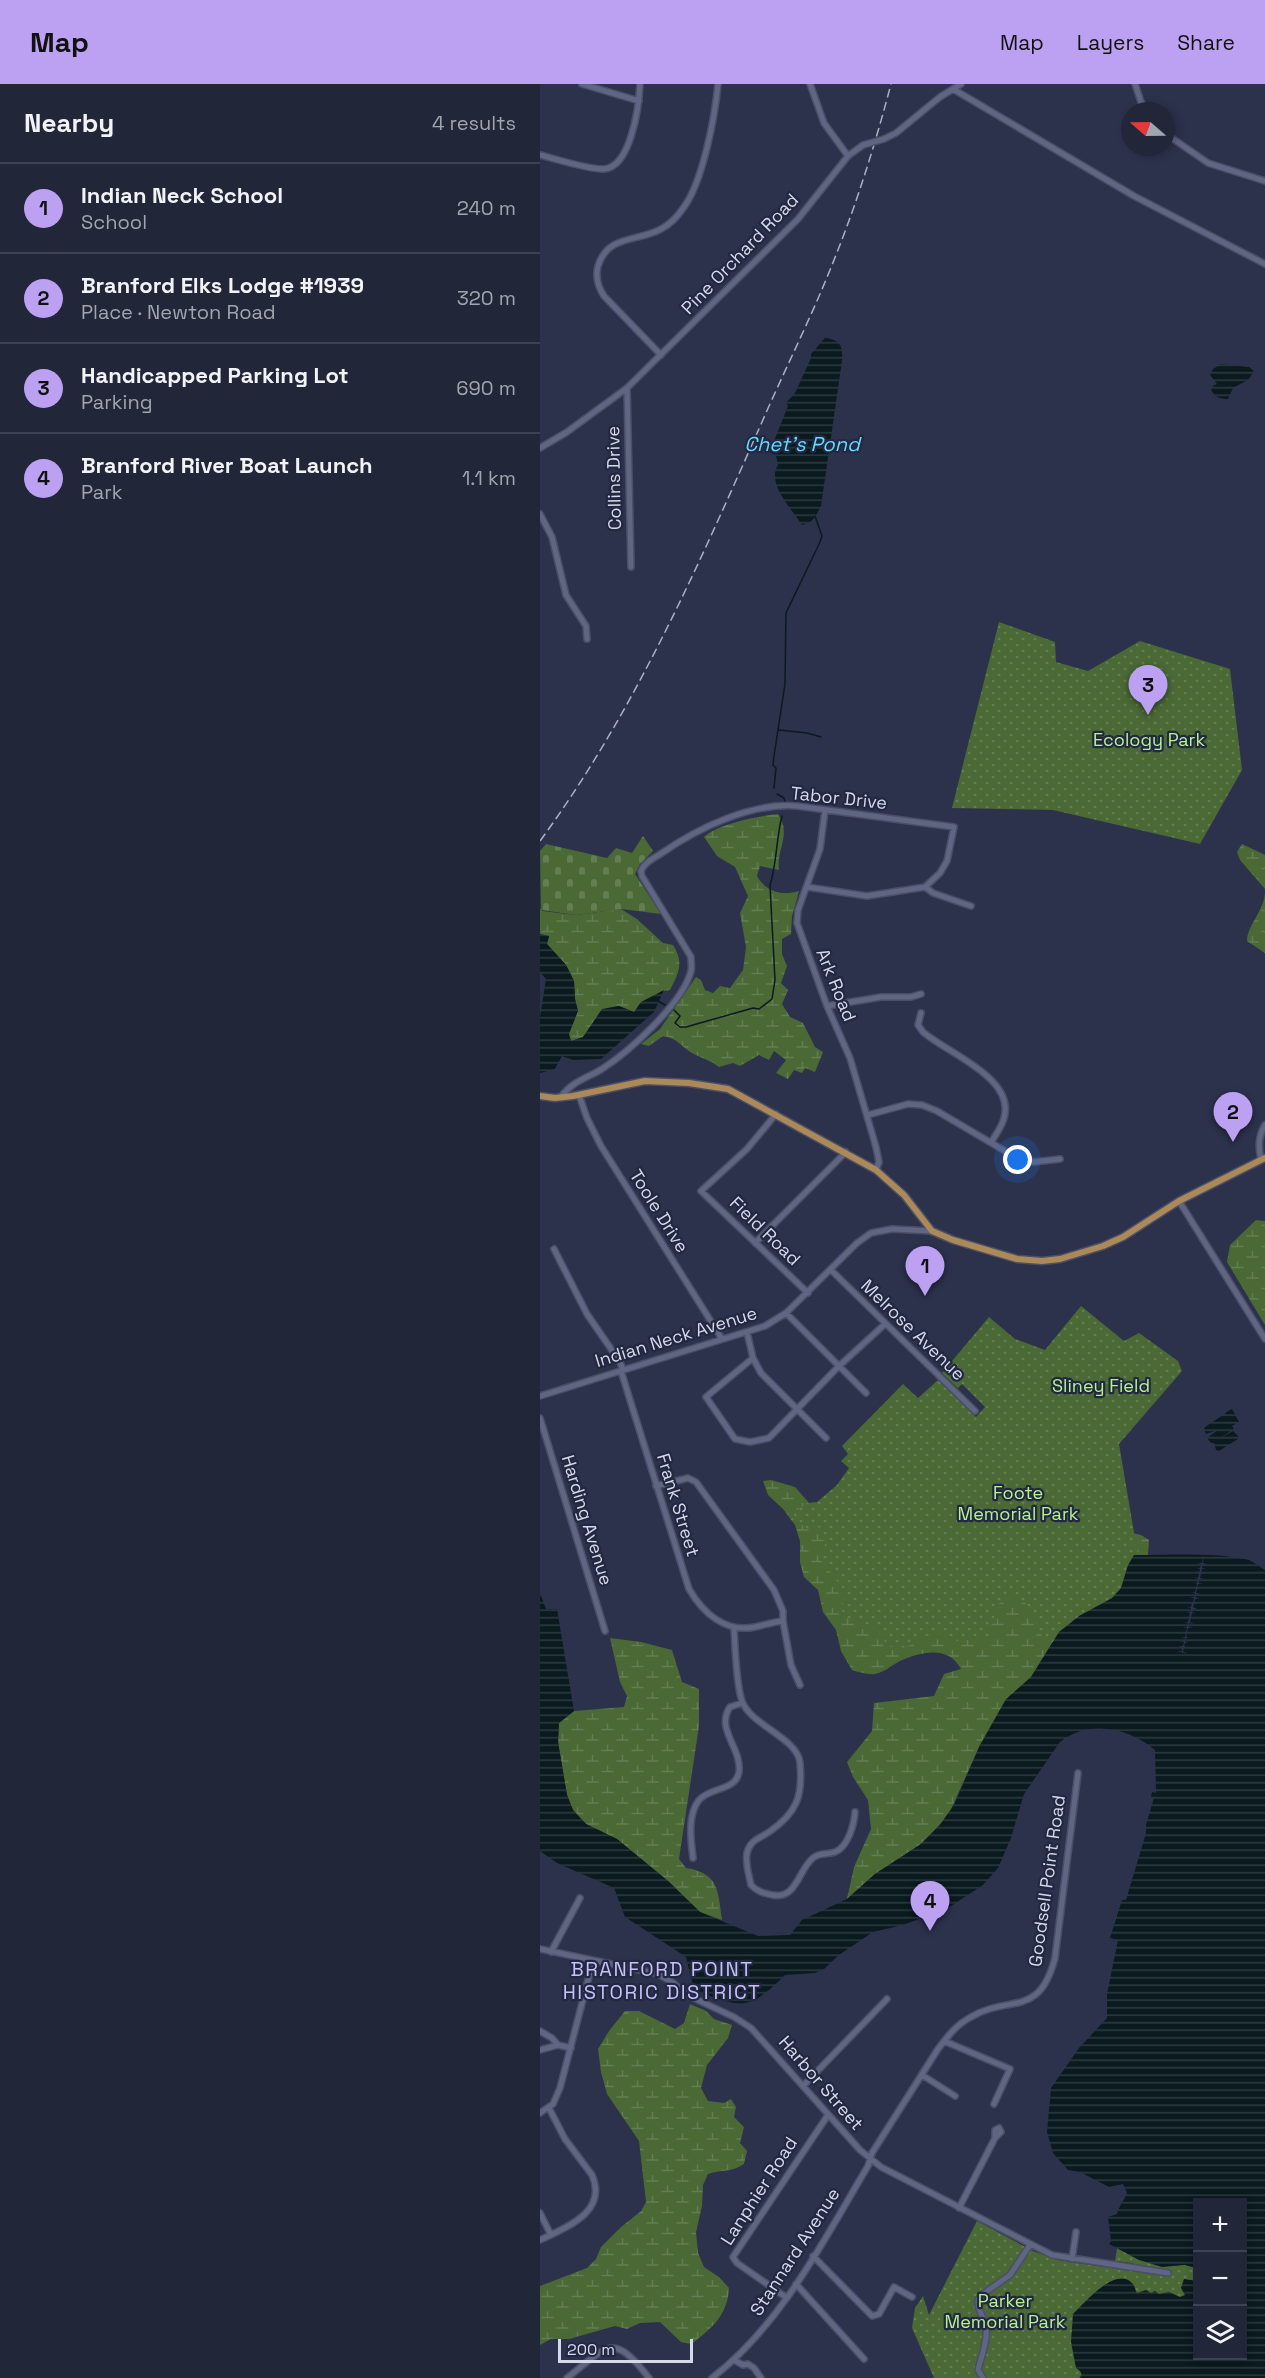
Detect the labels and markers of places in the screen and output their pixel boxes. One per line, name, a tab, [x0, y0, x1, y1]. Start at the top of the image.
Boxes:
pin: 3	[1128, 666, 1168, 715]
pin: 2	[1214, 1092, 1252, 1142]
pin: 1	[906, 1246, 944, 1296]
pin: 4	[910, 1882, 950, 1931]

